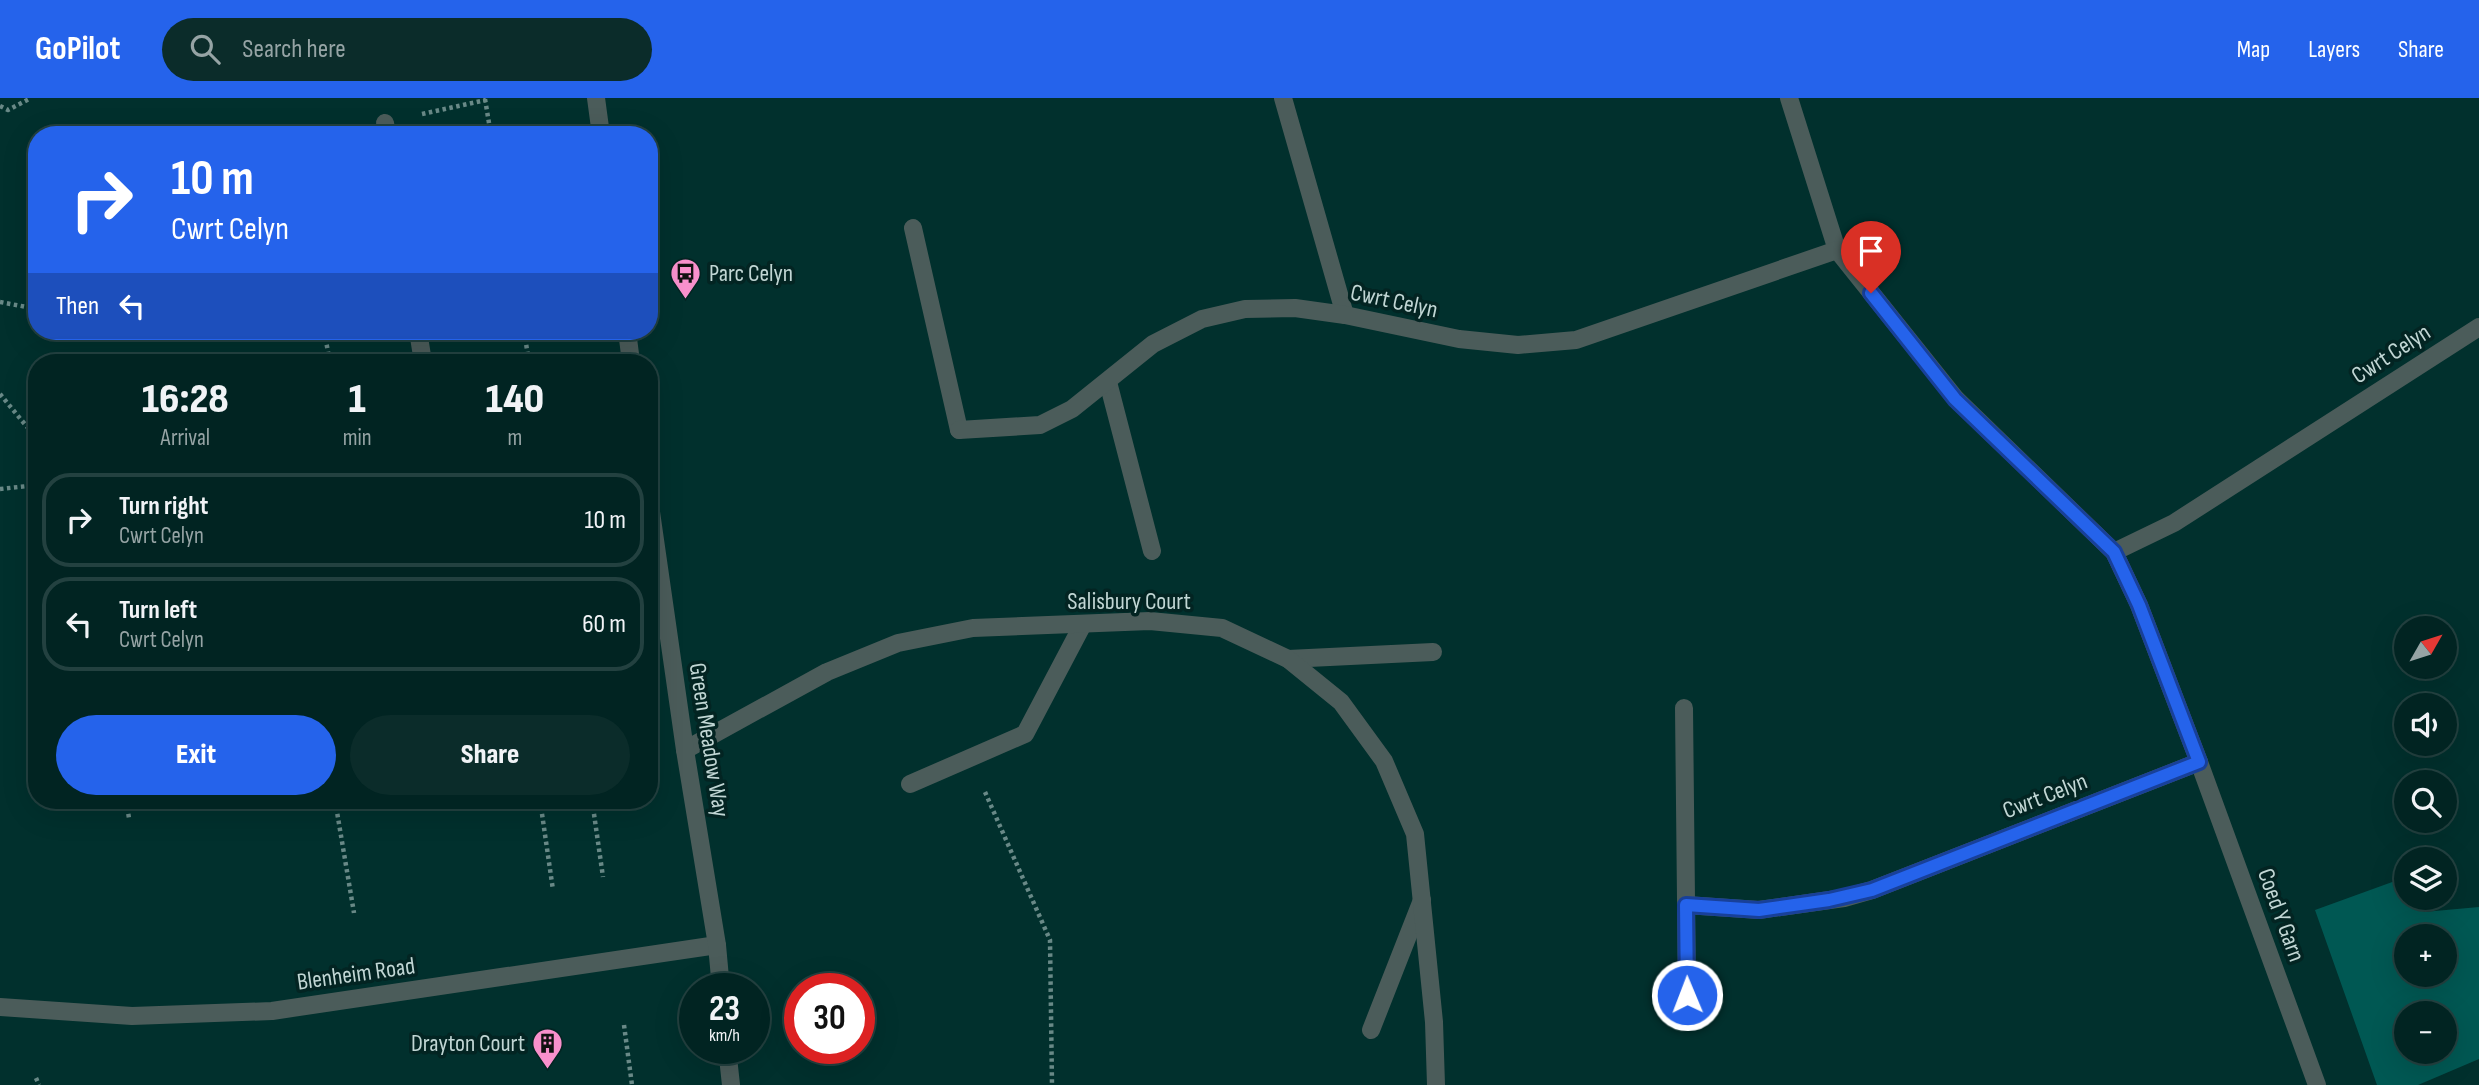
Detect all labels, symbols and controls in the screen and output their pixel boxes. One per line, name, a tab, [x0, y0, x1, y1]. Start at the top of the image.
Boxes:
search box	[162, 18, 652, 81]
text: GoPilot	[35, 29, 120, 69]
icon: search	[186, 30, 224, 68]
text: Search here	[242, 34, 346, 65]
text: Map	[2237, 35, 2270, 64]
text: Layers	[2308, 35, 2360, 64]
text: Share	[2398, 35, 2444, 64]
text: 10 m	[171, 150, 254, 209]
icon: right	[56, 154, 147, 245]
text: Cwrt Celyn	[171, 210, 289, 249]
pin	[1841, 221, 1901, 293]
icon: arrive	[1852, 232, 1890, 270]
bus stop icon: Parc Celyn	[669, 256, 703, 300]
place label: Parc Celyn	[709, 259, 793, 288]
street label: Cwrt Celyn	[1348, 278, 1440, 324]
icon: left	[113, 287, 151, 325]
text: Then	[56, 291, 99, 322]
street label: Cwrt Celyn	[2346, 318, 2436, 390]
text: 16:28	[142, 374, 229, 425]
text: 1	[349, 374, 366, 425]
text: 140	[485, 374, 544, 425]
text: Arrival	[161, 424, 210, 452]
text: min	[343, 424, 372, 452]
text: m	[507, 424, 522, 452]
text: Turn right	[119, 491, 208, 522]
icon: right	[60, 501, 98, 539]
text: 10 m	[584, 505, 626, 536]
text: Cwrt Celyn	[119, 522, 204, 550]
street label: Salisbury Court	[1067, 587, 1191, 616]
text: Turn left	[119, 595, 197, 626]
icon: left	[60, 605, 98, 643]
text: 60 m	[582, 609, 626, 640]
north arrow	[2394, 616, 2457, 679]
map controls	[2394, 616, 2457, 1064]
text: Cwrt Celyn	[119, 626, 204, 654]
street label: Green Meadow Way	[683, 661, 735, 819]
button: sound	[2394, 693, 2457, 756]
button: Exit	[56, 715, 336, 795]
button: Share	[350, 715, 630, 795]
street label: Cwrt Celyn	[1999, 767, 2091, 825]
button: search	[2394, 770, 2457, 833]
button: layers	[2394, 847, 2457, 910]
street label: Coed Y Garn	[2251, 864, 2311, 966]
button: +	[2394, 924, 2457, 987]
street label: Blenheim Road	[295, 951, 417, 997]
position arrow	[1650, 958, 1724, 1032]
speed limit sign: 30	[784, 973, 875, 1064]
text: 23	[709, 988, 740, 1031]
button: −	[2394, 1001, 2457, 1064]
text: km/h	[709, 1025, 740, 1046]
building icon: Drayton Court	[531, 1026, 565, 1070]
place label: Drayton Court	[411, 1029, 525, 1058]

